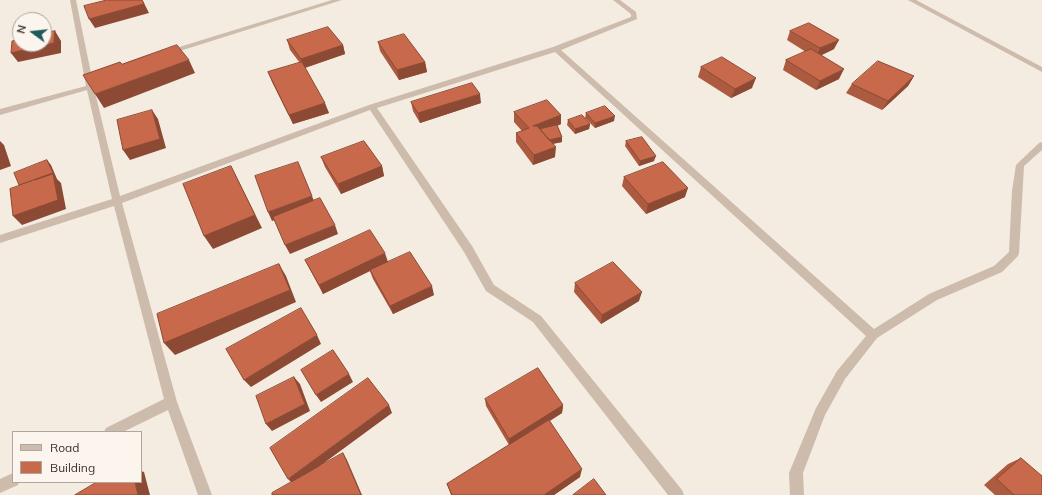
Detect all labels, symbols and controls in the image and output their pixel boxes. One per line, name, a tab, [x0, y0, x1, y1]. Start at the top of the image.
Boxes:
north arrow	[12, 12, 52, 52]
text: N	[14, 23, 29, 35]
legend	[12, 431, 142, 483]
text: Road	[50, 440, 79, 455]
text: Building	[50, 460, 95, 475]

